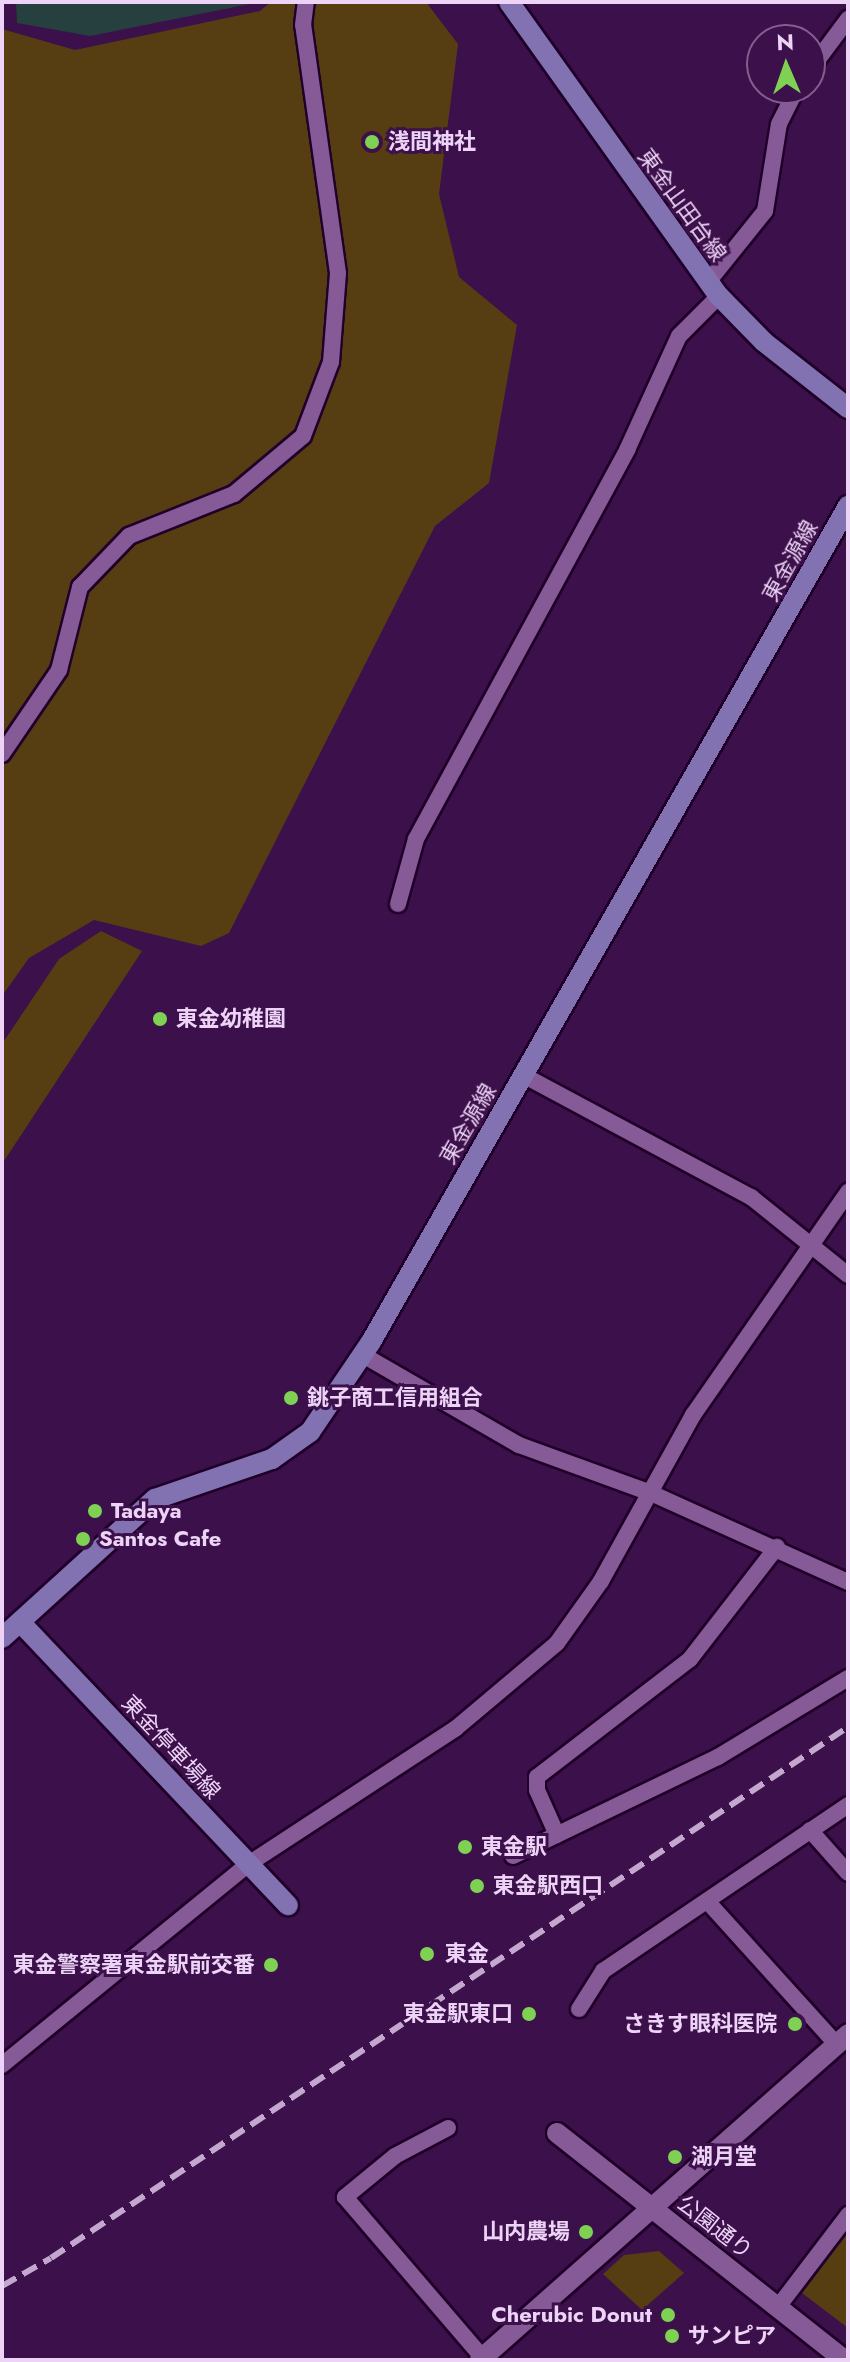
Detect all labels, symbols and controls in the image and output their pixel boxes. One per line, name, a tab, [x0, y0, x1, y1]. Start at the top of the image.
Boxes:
north arrow	[746, 24, 826, 104]
text: N	[776, 26, 795, 58]
place label: 浅間神社	[388, 129, 476, 155]
marker: 浅間神社	[363, 133, 381, 151]
street label: 東金山田台線	[633, 144, 731, 266]
street label: 東金源線	[757, 516, 823, 606]
place label: 東金幼稚園	[176, 1006, 286, 1032]
marker: 東金幼稚園	[151, 1010, 169, 1028]
street label: 東金源線	[435, 1079, 501, 1169]
place label: 銚子商工信用組合	[307, 1385, 483, 1411]
marker: 銚子商工信用組合	[282, 1389, 300, 1407]
place label: Tadaya	[111, 1498, 182, 1524]
marker: Tadaya	[86, 1502, 104, 1520]
place label: Santos Cafe	[99, 1526, 221, 1552]
marker: Santos Cafe	[74, 1530, 92, 1548]
street label: 東金停車場線	[116, 1690, 226, 1804]
place label: 東金駅	[481, 1834, 547, 1860]
marker: 東金駅	[456, 1838, 474, 1856]
place label: 東金駅西口	[493, 1873, 603, 1899]
marker: 東金駅西口	[468, 1877, 486, 1895]
place label: 東金	[445, 1941, 489, 1967]
marker: 東金	[416, 1943, 438, 1965]
place label: 東金警察署東金駅前交番	[13, 1952, 255, 1978]
marker: 東金警察署東金駅前交番	[262, 1956, 280, 1974]
place label: 東金駅東口	[403, 2001, 513, 2027]
marker: 東金駅東口	[520, 2005, 538, 2023]
place label: さきす眼科医院	[623, 2011, 777, 2037]
marker: さきす眼科医院	[784, 2013, 806, 2035]
place label: 湖月堂	[691, 2144, 757, 2170]
marker: 湖月堂	[666, 2148, 684, 2166]
street label: 公園通り	[672, 2190, 758, 2264]
place label: 山内農場	[482, 2219, 570, 2245]
marker: 山内農場	[577, 2223, 595, 2241]
place label: Cherubic Donut	[491, 2302, 652, 2328]
marker: Cherubic Donut	[659, 2306, 677, 2324]
place label: サンピア	[688, 2323, 776, 2349]
marker: サンピア	[663, 2327, 681, 2345]

